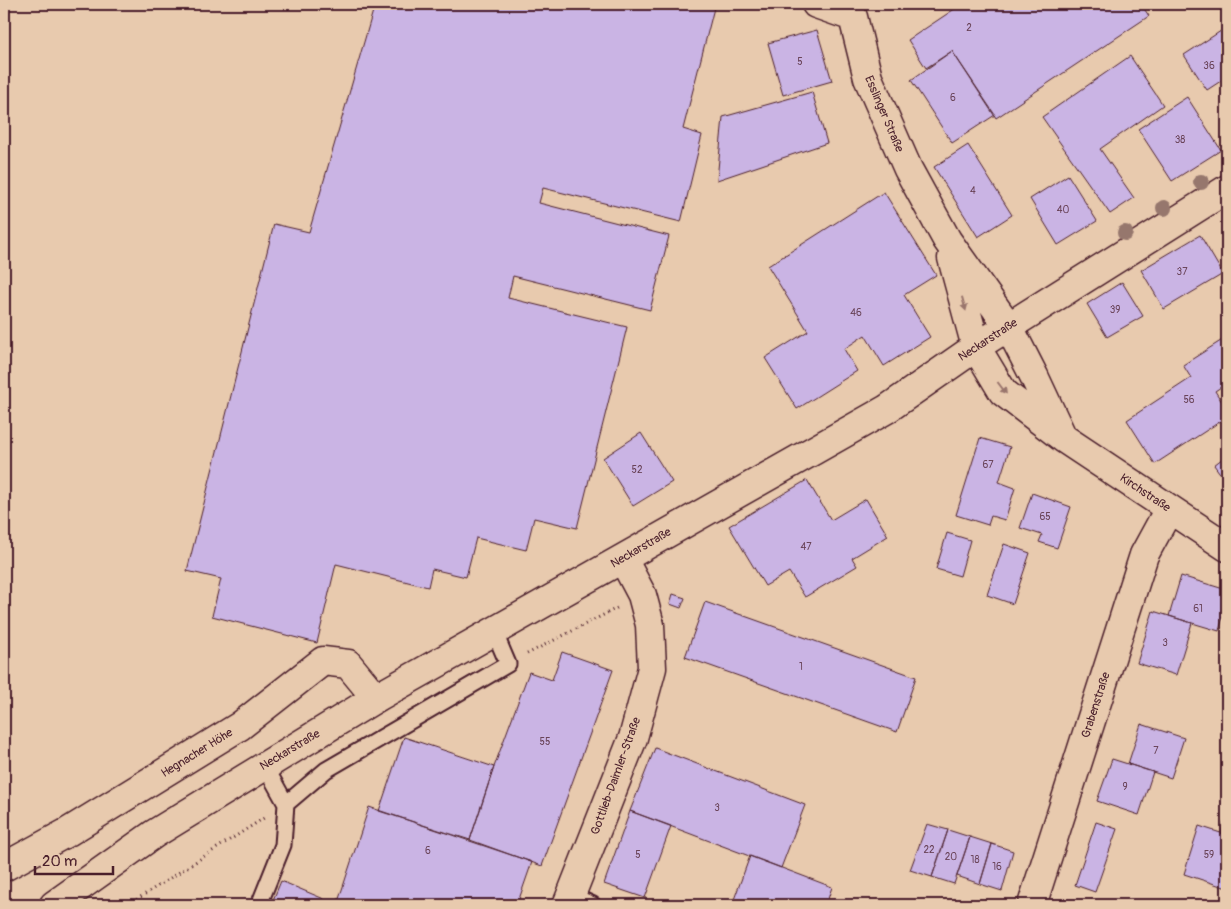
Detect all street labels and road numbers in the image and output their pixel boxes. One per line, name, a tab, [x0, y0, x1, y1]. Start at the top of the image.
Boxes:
street label: Esslinger Straße	[861, 74, 907, 155]
street label: Neckarstraße	[956, 315, 1020, 365]
street label: Kirchstraße	[1117, 471, 1173, 515]
street label: Neckarstraße	[608, 525, 674, 571]
street label: Grabenstraße	[1078, 670, 1114, 740]
street label: Gottlieb-Daimler-Straße	[588, 715, 644, 837]
street label: Hegnacher Höhe	[158, 725, 236, 781]
street label: Neckarstraße	[257, 726, 323, 774]

